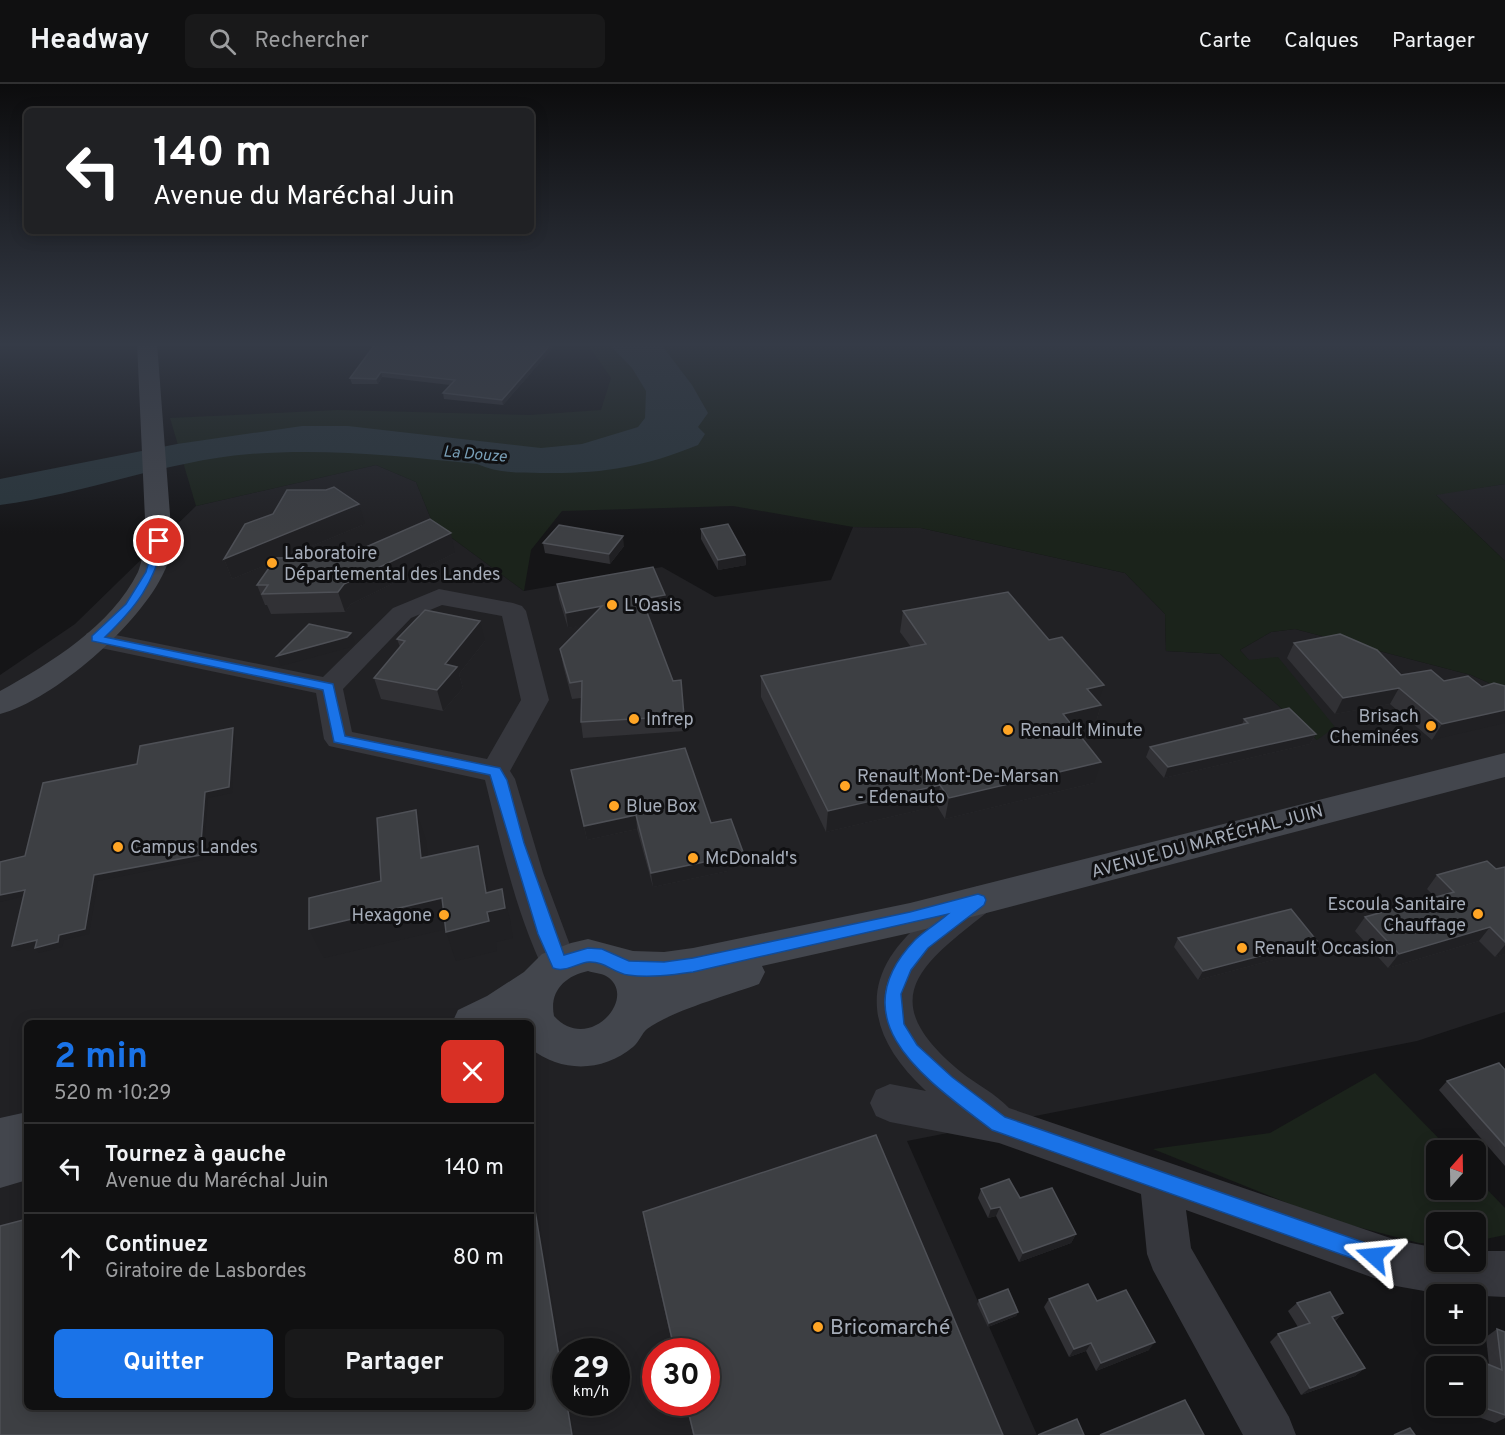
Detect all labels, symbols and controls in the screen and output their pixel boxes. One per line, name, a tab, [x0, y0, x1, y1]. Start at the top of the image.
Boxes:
search box	[185, 14, 605, 68]
text: Headway	[30, 23, 149, 59]
icon: search	[206, 25, 239, 58]
text: Rechercher	[254, 28, 369, 55]
text: Carte	[1199, 28, 1251, 55]
text: Calques	[1284, 28, 1359, 55]
text: Partager	[1392, 28, 1475, 55]
text: 140 m	[153, 128, 272, 181]
icon: left	[54, 132, 132, 210]
text: Avenue du Maréchal Juin	[153, 180, 455, 214]
water label: La Douze	[442, 442, 508, 468]
pin	[133, 515, 184, 566]
icon: arrive	[142, 524, 175, 557]
place label: Laboratoire Départemental des Landes	[284, 543, 500, 587]
marker: Laboratoire Départemental des Landes	[265, 556, 279, 570]
place label: L'Oasis	[624, 595, 682, 618]
marker: L'Oasis	[605, 598, 619, 612]
place label: Brisach Cheminées	[1329, 706, 1419, 750]
place label: Infrep	[646, 709, 694, 732]
marker: Infrep	[627, 712, 641, 726]
marker: Brisach Cheminées	[1424, 719, 1438, 733]
place label: Renault Minute	[1020, 720, 1143, 743]
marker: Renault Minute	[1001, 723, 1015, 737]
place label: Renault Mont-De-Marsan - Edenauto	[857, 766, 1059, 810]
marker: Renault Mont-De-Marsan - Edenauto	[838, 779, 852, 793]
place label: Blue Box	[626, 796, 697, 819]
street label: AVENUE DU MARÉCHAL JUIN	[1088, 798, 1326, 885]
marker: Blue Box	[607, 799, 621, 813]
place label: Campus Landes	[130, 837, 258, 860]
marker: Campus Landes	[111, 840, 125, 854]
place label: McDonald's	[705, 848, 797, 871]
marker: McDonald's	[686, 851, 700, 865]
place label: Escoula Sanitaire Chauffage	[1327, 894, 1466, 938]
place label: Hexagone	[352, 905, 432, 928]
marker: Escoula Sanitaire Chauffage	[1471, 907, 1485, 921]
marker: Hexagone	[437, 908, 451, 922]
place label: Renault Occasion	[1254, 938, 1394, 961]
marker: Renault Occasion	[1235, 941, 1249, 955]
text: 2 min	[54, 1035, 148, 1081]
button: close	[441, 1040, 504, 1103]
text: 520 m · 10:29	[54, 1081, 171, 1107]
north arrow	[1426, 1140, 1486, 1200]
map controls	[1426, 1140, 1486, 1416]
text: Tournez à gauche	[105, 1142, 286, 1169]
icon: left	[54, 1152, 87, 1185]
text: 140 m	[445, 1155, 504, 1182]
text: Avenue du Maréchal Juin	[105, 1169, 328, 1195]
button: search	[1426, 1212, 1486, 1272]
position arrow	[1342, 1224, 1406, 1288]
text: Continuez	[105, 1232, 208, 1259]
icon: ahead	[54, 1242, 87, 1275]
text: 80 m	[453, 1245, 504, 1272]
text: Giratoire de Lasbordes	[105, 1259, 307, 1285]
button: +	[1426, 1284, 1486, 1344]
place label: Bricomarché	[830, 1315, 950, 1342]
marker: Bricomarché	[811, 1320, 825, 1334]
button: Quitter	[54, 1329, 273, 1398]
button: Partager	[285, 1329, 504, 1398]
speed limit sign: 30	[642, 1338, 720, 1416]
text: 29	[573, 1351, 609, 1388]
button: −	[1426, 1356, 1486, 1416]
text: km/h	[573, 1383, 609, 1402]

